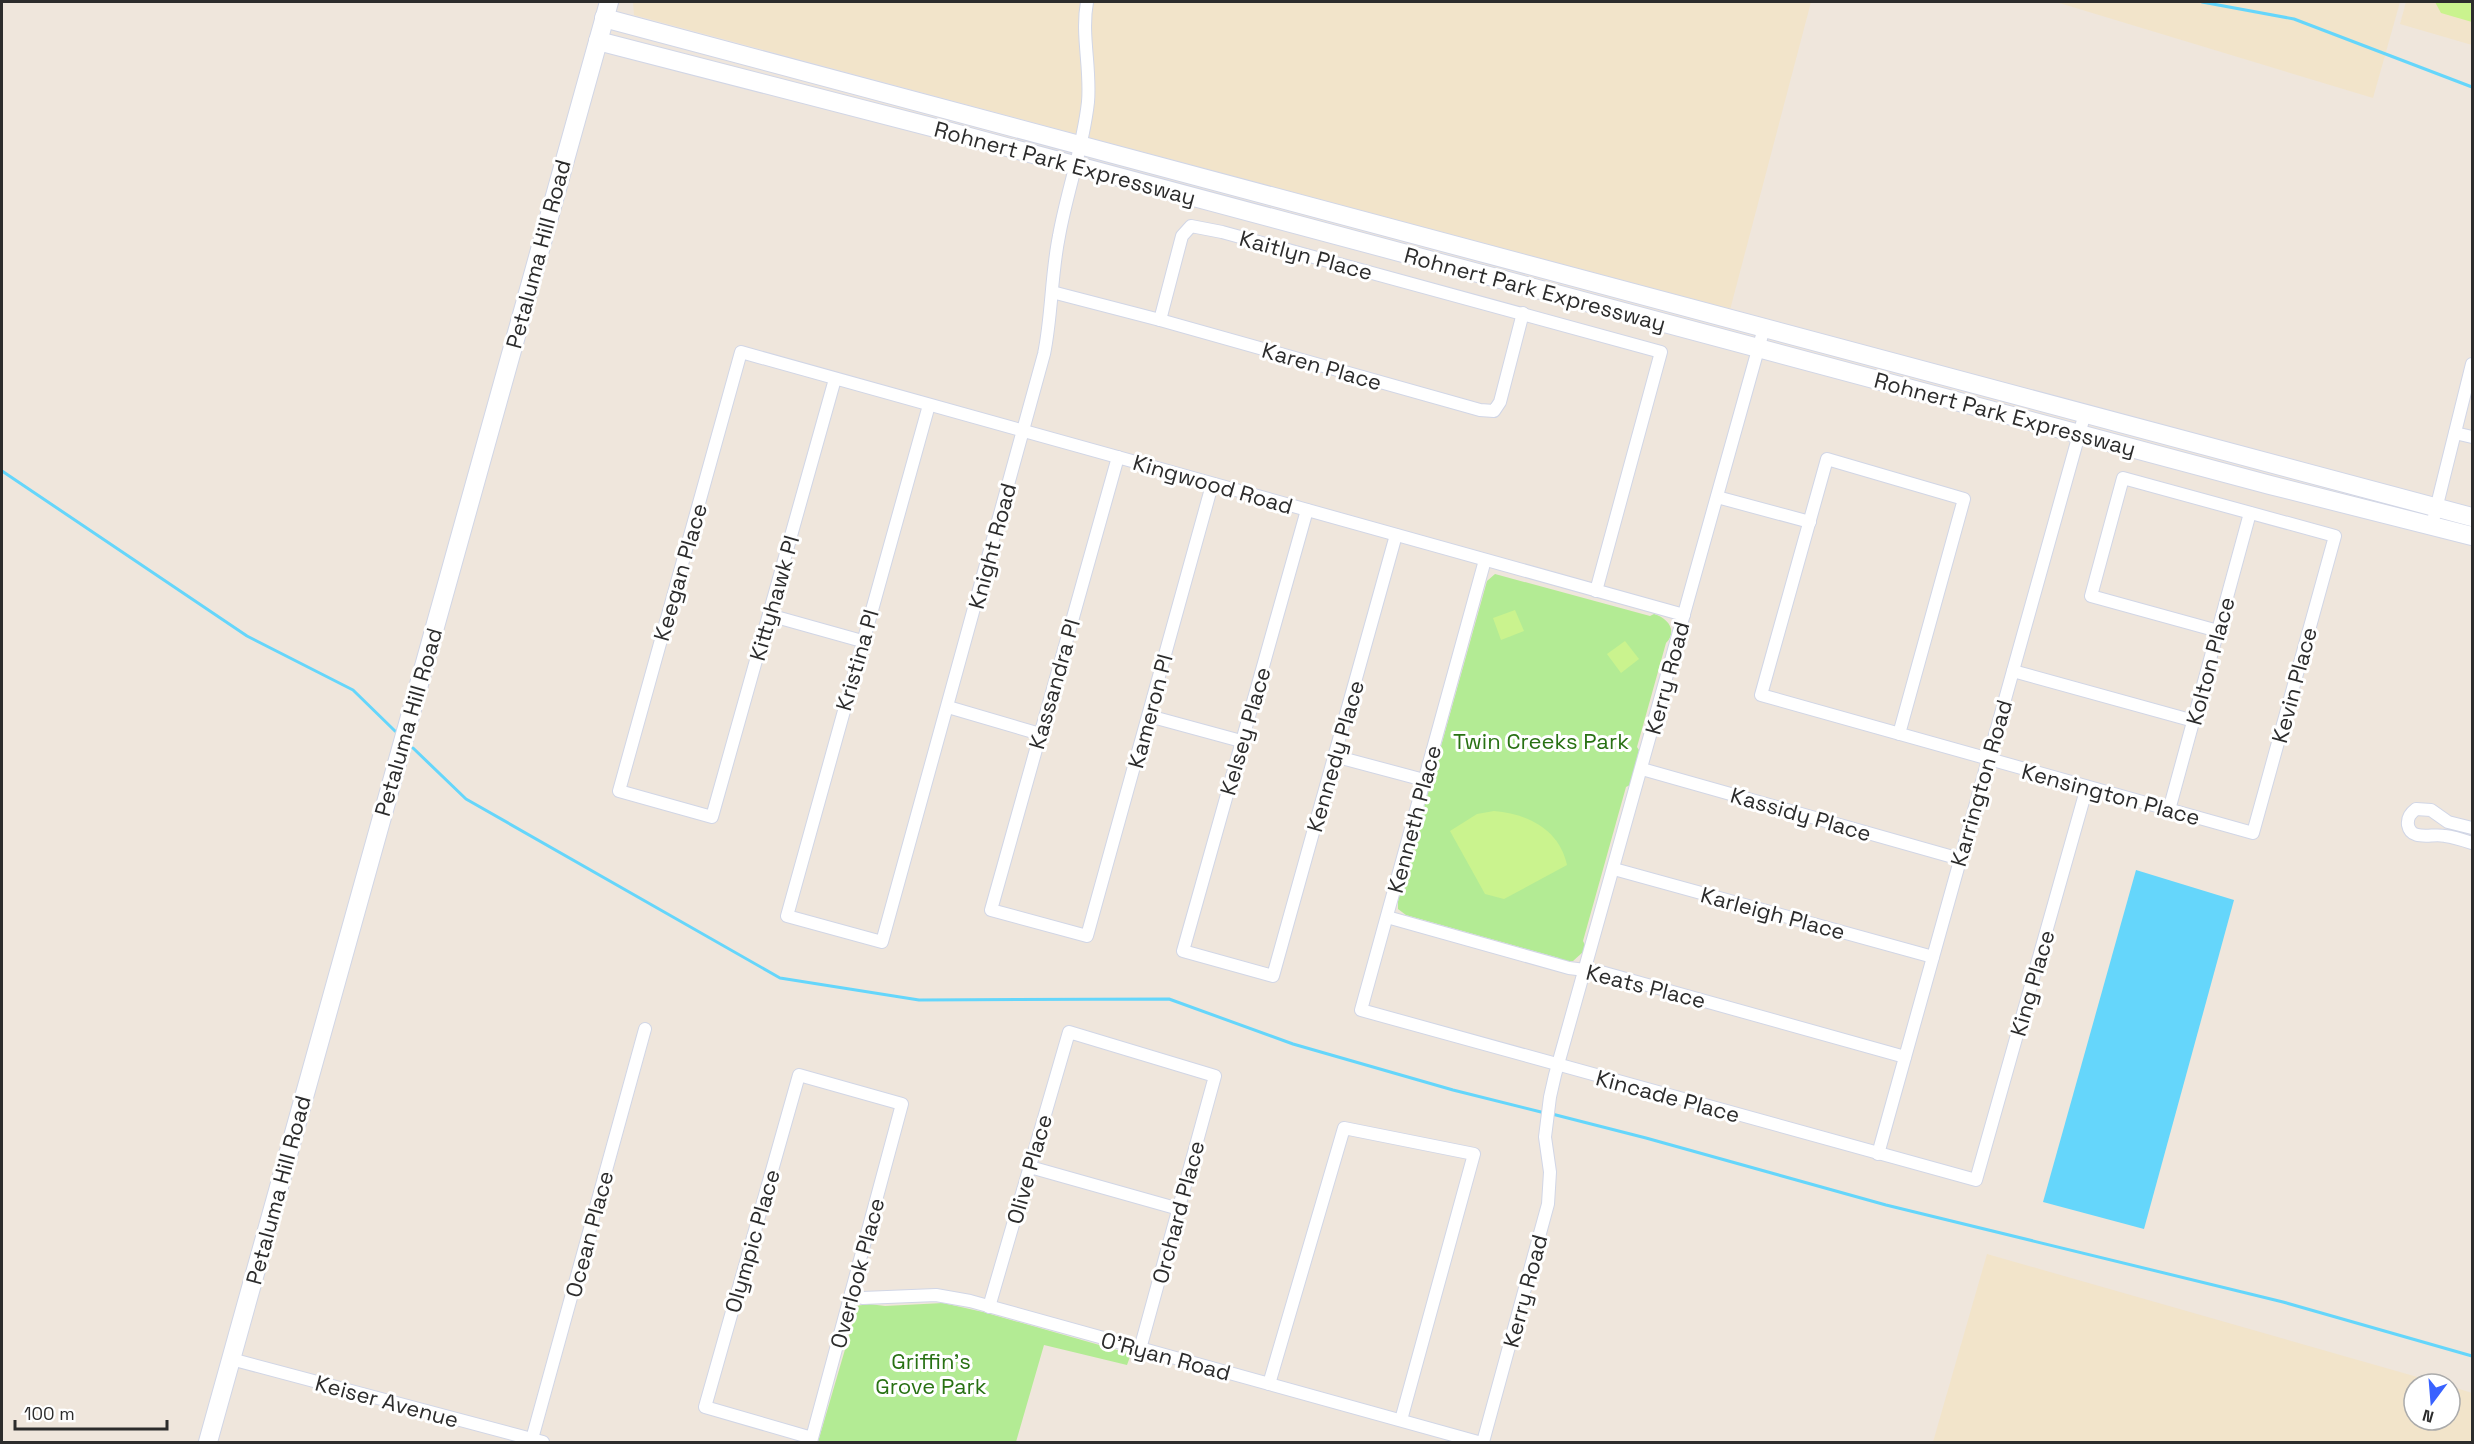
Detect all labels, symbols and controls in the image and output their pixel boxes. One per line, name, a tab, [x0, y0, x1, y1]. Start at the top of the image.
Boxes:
street label: Rohnert Park Expressway	[931, 115, 1199, 211]
street label: Petaluma Hill Road	[499, 156, 577, 352]
street label: Kaitlyn Place	[1236, 224, 1376, 286]
street label: Rohnert Park Expressway	[1401, 241, 1669, 337]
street label: Karen Place	[1259, 336, 1385, 396]
street label: Rohnert Park Expressway	[1871, 366, 2139, 462]
street label: Kingwood Road	[1130, 448, 1296, 520]
street label: Knight Road	[962, 480, 1022, 612]
street label: Keegan Place	[647, 500, 713, 644]
street label: Kittyhawk Pl	[743, 532, 805, 664]
street label: Kolton Place	[2179, 594, 2241, 728]
street label: Kristina Pl	[829, 606, 885, 714]
street label: Kassandra Pl	[1022, 616, 1086, 752]
street label: Kerry Road	[1639, 618, 1695, 738]
street label: Kevin Place	[2265, 624, 2323, 746]
street label: Petaluma Hill Road	[368, 625, 448, 819]
street label: Kameron Pl	[1121, 651, 1179, 771]
street label: Kelsey Place	[1213, 664, 1277, 798]
street label: Kennedy Place	[1300, 677, 1370, 835]
street label: Karrington Road	[1944, 696, 2018, 870]
park label: Twin Creeks Park	[1453, 727, 1629, 755]
street label: Kenneth Place	[1381, 742, 1447, 896]
street label: Kensington Place	[2019, 757, 2203, 831]
street label: Kassidy Place	[1727, 781, 1875, 847]
street label: Karleigh Place	[1698, 880, 1848, 946]
street label: King Place	[2003, 927, 2061, 1039]
street label: Keats Place	[1583, 958, 1709, 1014]
street label: Kincade Place	[1593, 1063, 1743, 1129]
street label: Petaluma Hill Road	[239, 1092, 317, 1288]
street label: Olive Place	[1000, 1111, 1058, 1227]
street label: Orchard Place	[1145, 1137, 1211, 1287]
street label: Olympic Place	[718, 1166, 786, 1316]
street label: Ocean Place	[559, 1168, 619, 1300]
street label: Overlook Place	[823, 1195, 891, 1351]
street label: Kerry Road	[1497, 1231, 1553, 1351]
street label: O'Ryan Road	[1098, 1325, 1234, 1387]
park label: Griffin's Grove Park	[875, 1347, 987, 1400]
street label: Keiser Avenue	[312, 1368, 462, 1434]
north arrow	[2402, 1372, 2462, 1432]
scale bar	[15, 1393, 166, 1431]
text: 100 m	[24, 1402, 75, 1425]
text: N	[2420, 1404, 2436, 1428]

